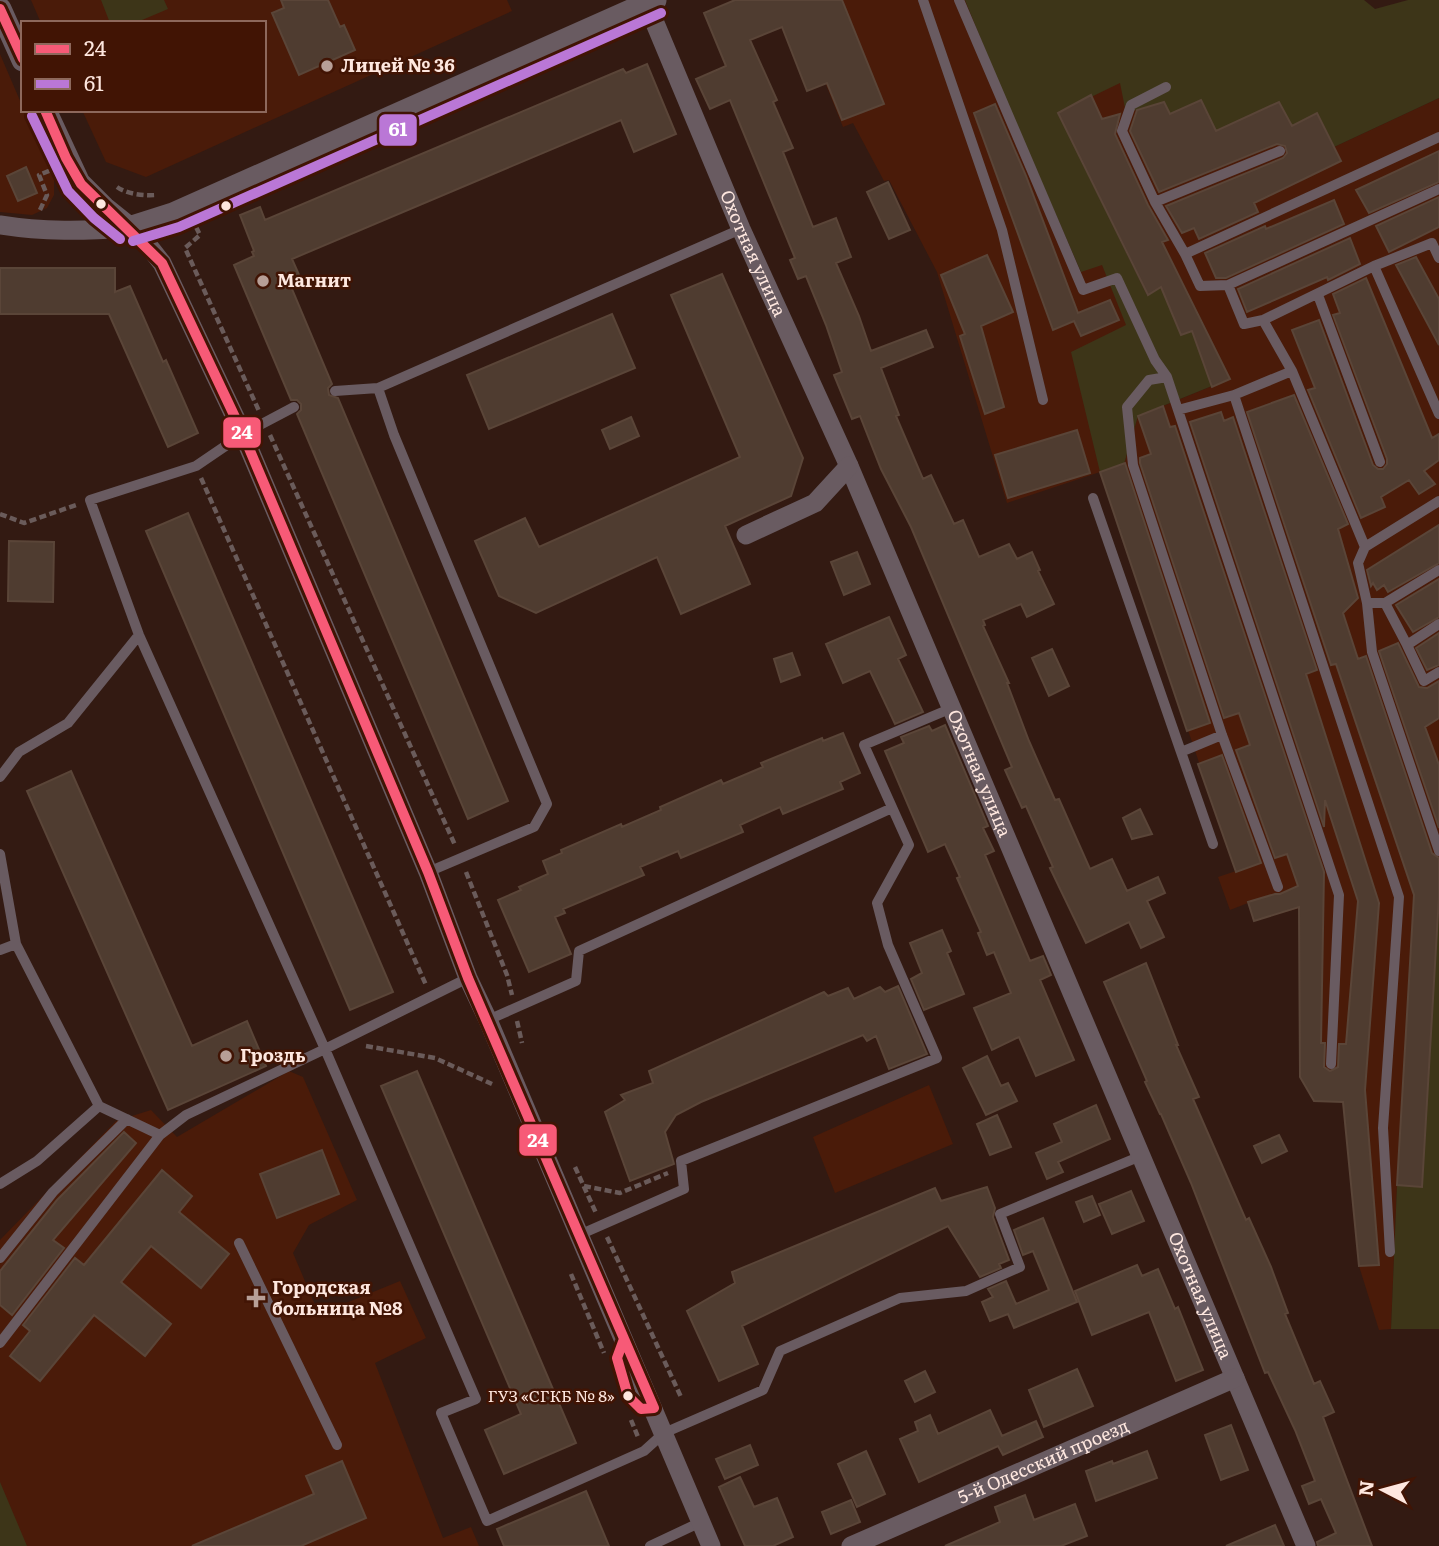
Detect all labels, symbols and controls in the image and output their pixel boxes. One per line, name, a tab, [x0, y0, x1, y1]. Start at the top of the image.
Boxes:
legend	[21, 21, 266, 112]
text: 24	[84, 31, 107, 62]
place label: Лицей № 36	[341, 51, 455, 78]
marker: Лицей № 36	[319, 58, 335, 74]
text: 61	[84, 66, 104, 97]
line badge: 61	[378, 113, 418, 147]
text: 61	[389, 114, 408, 142]
street label: Охотная улица	[714, 185, 794, 321]
unlabelled marker	[94, 197, 108, 211]
unlabelled marker	[219, 199, 233, 213]
place label: Магнит	[277, 266, 351, 293]
marker: Магнит	[255, 273, 271, 289]
line badge: 24	[222, 416, 262, 449]
text: 24	[231, 417, 253, 445]
street label: Охотная улица	[941, 705, 1020, 841]
place label: Гроздь	[240, 1041, 306, 1068]
marker: Гроздь	[218, 1048, 234, 1064]
line badge: 24	[518, 1123, 558, 1157]
text: 24	[527, 1125, 549, 1153]
street label: Охотная улица	[1162, 1227, 1240, 1363]
place label: Городская больница №8	[272, 1273, 403, 1321]
marker: Городская больница №8	[246, 1288, 266, 1308]
place label: ГУЗ «СГКБ № 8»	[488, 1383, 615, 1407]
marker: ГУЗ «СГКБ № 8»	[621, 1389, 635, 1403]
street label: 5-й Одесский проезд	[953, 1411, 1133, 1510]
north arrow	[1348, 1455, 1418, 1525]
text: N	[1350, 1479, 1380, 1498]

